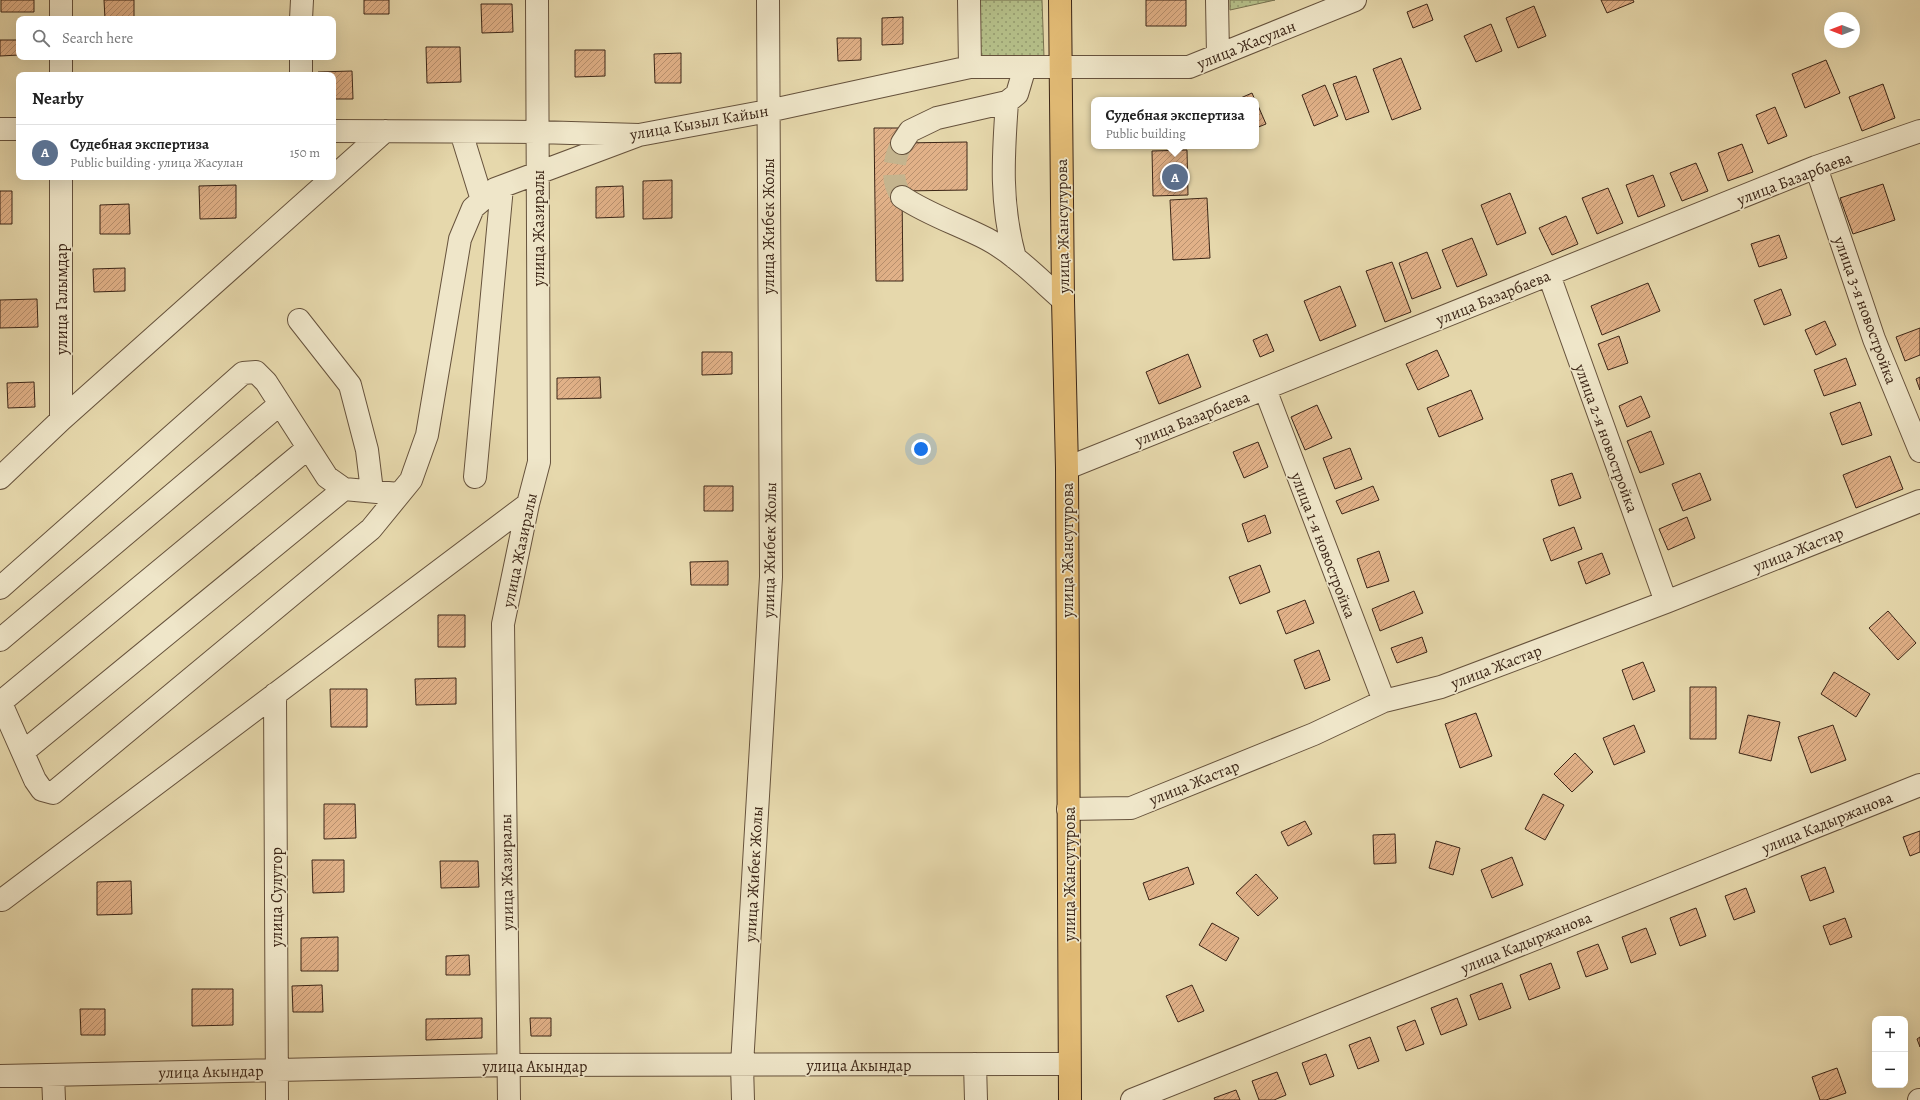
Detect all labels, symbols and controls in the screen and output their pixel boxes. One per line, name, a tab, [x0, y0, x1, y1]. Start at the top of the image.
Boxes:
north arrow	[1824, 12, 1860, 48]
street label: улица Жасулан	[1193, 15, 1299, 75]
search box	[16, 16, 336, 60]
icon: search	[30, 27, 52, 49]
text: Search here	[62, 28, 133, 48]
text: Nearby	[32, 87, 83, 110]
popup	[1091, 97, 1259, 149]
street label: улица Кызыл Кайын	[627, 100, 770, 146]
text: Судебная экспертиза	[1105, 105, 1245, 125]
text: Public building	[1105, 125, 1186, 142]
text: Судебная экспертиза	[70, 134, 209, 154]
text: A	[41, 144, 49, 161]
text: 150 m	[290, 144, 320, 161]
street label: улица Базарбаева	[1733, 147, 1856, 211]
text: Public building · улица Жасулан	[70, 154, 243, 171]
street label: улица Жибек Жолы	[758, 158, 780, 295]
street label: улица Жансугурова	[1051, 158, 1075, 295]
pin: A	[1162, 162, 1188, 192]
street label: улица Жазиралы	[528, 170, 550, 287]
street label: улица 3-я новостройка	[1828, 232, 1902, 388]
street label: улица Галымдар	[51, 243, 73, 356]
street label: улица Базарбаева	[1432, 265, 1554, 331]
street label: улица 2-я новостройка	[1569, 360, 1643, 516]
street label: улица Базарбаева	[1131, 386, 1253, 452]
your location	[911, 439, 931, 459]
street label: улица 1-я новостройка	[1285, 468, 1361, 622]
street label: улица Жибек Жолы	[758, 482, 782, 619]
street label: улица Жансугурова	[1057, 482, 1079, 618]
street label: улица Жазиралы	[497, 491, 543, 610]
street label: улица Жастар	[1749, 522, 1847, 578]
street label: улица Жастар	[1447, 640, 1545, 695]
street label: улица Жастар	[1145, 755, 1243, 811]
street label: улица Кадыржанова	[1758, 786, 1897, 860]
street label: улица Жибек Жолы	[739, 806, 769, 944]
street label: улица Жансугурова	[1059, 806, 1081, 942]
street label: улица Жазиралы	[495, 814, 519, 931]
street label: улица Сулутор	[266, 847, 288, 948]
street label: улица Кадыржанова	[1457, 906, 1596, 980]
map controls	[1872, 1016, 1908, 1088]
button: +	[1872, 1016, 1908, 1052]
button: −	[1872, 1052, 1908, 1088]
street label: улица Акындар	[806, 1055, 911, 1077]
street label: улица Акындар	[482, 1056, 587, 1078]
street label: улица Акындар	[157, 1060, 264, 1084]

